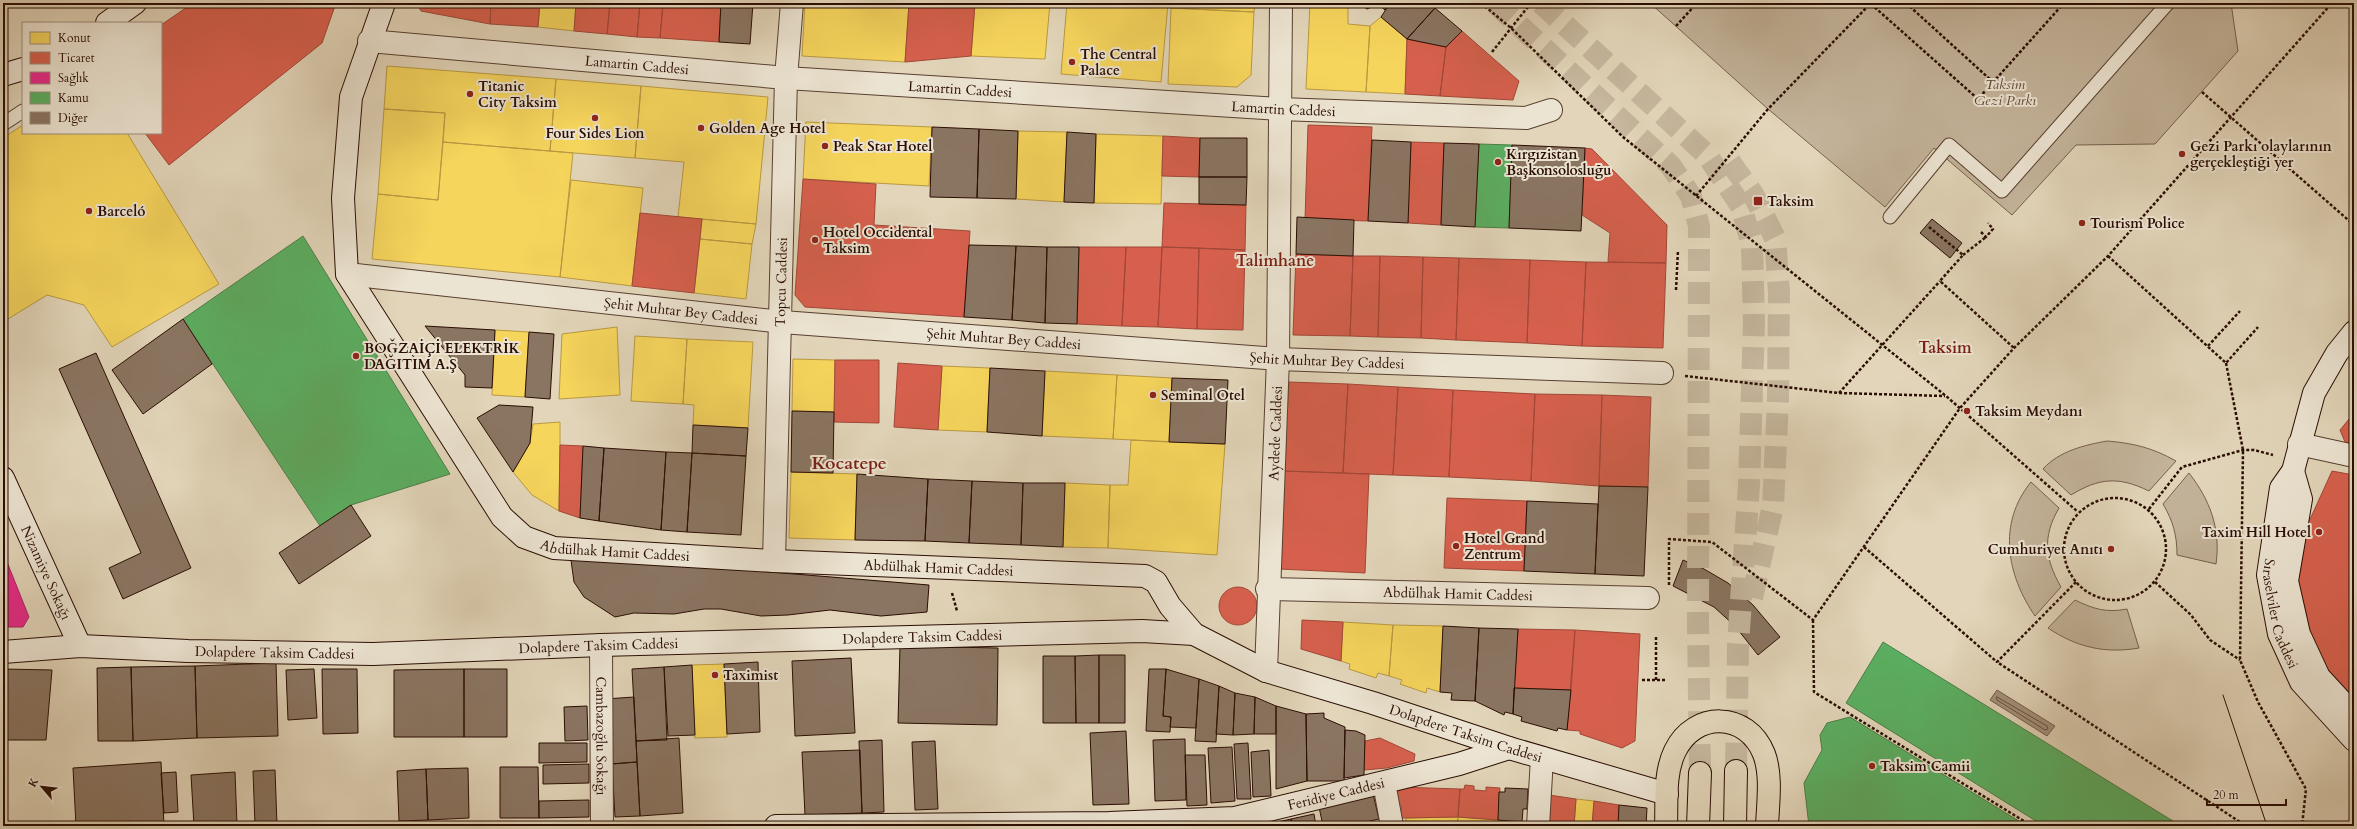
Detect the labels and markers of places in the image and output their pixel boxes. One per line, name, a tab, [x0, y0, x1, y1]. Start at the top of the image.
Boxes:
place label: The Central Palace	[1080, 45, 1157, 80]
marker: The Central Palace	[1067, 57, 1077, 67]
place label: Titanic City Taksim	[478, 77, 557, 112]
marker: Titanic City Taksim	[465, 89, 475, 99]
marker: Four Sides Lion	[590, 113, 600, 123]
place label: Golden Age Hotel	[709, 119, 826, 138]
marker: Golden Age Hotel	[696, 123, 706, 133]
place label: Four Sides Lion	[545, 124, 645, 143]
place label: Peak Star Hotel	[833, 137, 932, 156]
place label: Gezi Parkı olaylarının gerçekleştiği yer	[2190, 137, 2332, 172]
marker: Peak Star Hotel	[820, 141, 830, 151]
place label: Kırgızistan Başkonsolosluğu	[1506, 145, 1611, 180]
marker: Gezi Parkı olaylarının gerçekleştiği yer	[2177, 149, 2187, 159]
marker: Kırgızistan Başkonsolosluğu	[1493, 157, 1503, 167]
place label: Taksim	[1767, 192, 1814, 211]
marker: Taksim	[1752, 195, 1764, 207]
place label: Barceló	[97, 202, 145, 221]
marker: Barceló	[84, 206, 94, 216]
place label: Tourism Police	[2090, 214, 2185, 233]
marker: Tourism Police	[2077, 218, 2087, 228]
place label: Hotel Occidental Taksim	[823, 223, 932, 258]
marker: Hotel Occidental Taksim	[810, 235, 820, 245]
place label: BOĞZAİÇİ ELEKTRİK DAĞITIM A.Ş	[364, 338, 521, 374]
marker: BOĞZAİÇİ ELEKTRİK DAĞITIM A.Ş	[351, 351, 361, 361]
place label: Seminal Otel	[1161, 386, 1245, 405]
marker: Seminal Otel	[1148, 390, 1158, 400]
place label: Taksim Meydanı	[1975, 402, 2083, 421]
marker: Taksim Meydanı	[1962, 406, 1972, 416]
place label: Taxim Hill Hotel	[2202, 523, 2311, 542]
marker: Taxim Hill Hotel	[2314, 527, 2324, 537]
place label: Hotel Grand Zentrum	[1464, 529, 1545, 564]
place label: Cumhuriyet Anıtı	[1988, 540, 2104, 559]
marker: Hotel Grand Zentrum	[1451, 541, 1461, 551]
marker: Cumhuriyet Anıtı	[2106, 544, 2116, 554]
place label: Taximist	[723, 666, 778, 685]
marker: Taximist	[710, 670, 720, 680]
place label: Taksim Camii	[1880, 757, 1971, 776]
marker: Taksim Camii	[1867, 761, 1877, 771]

